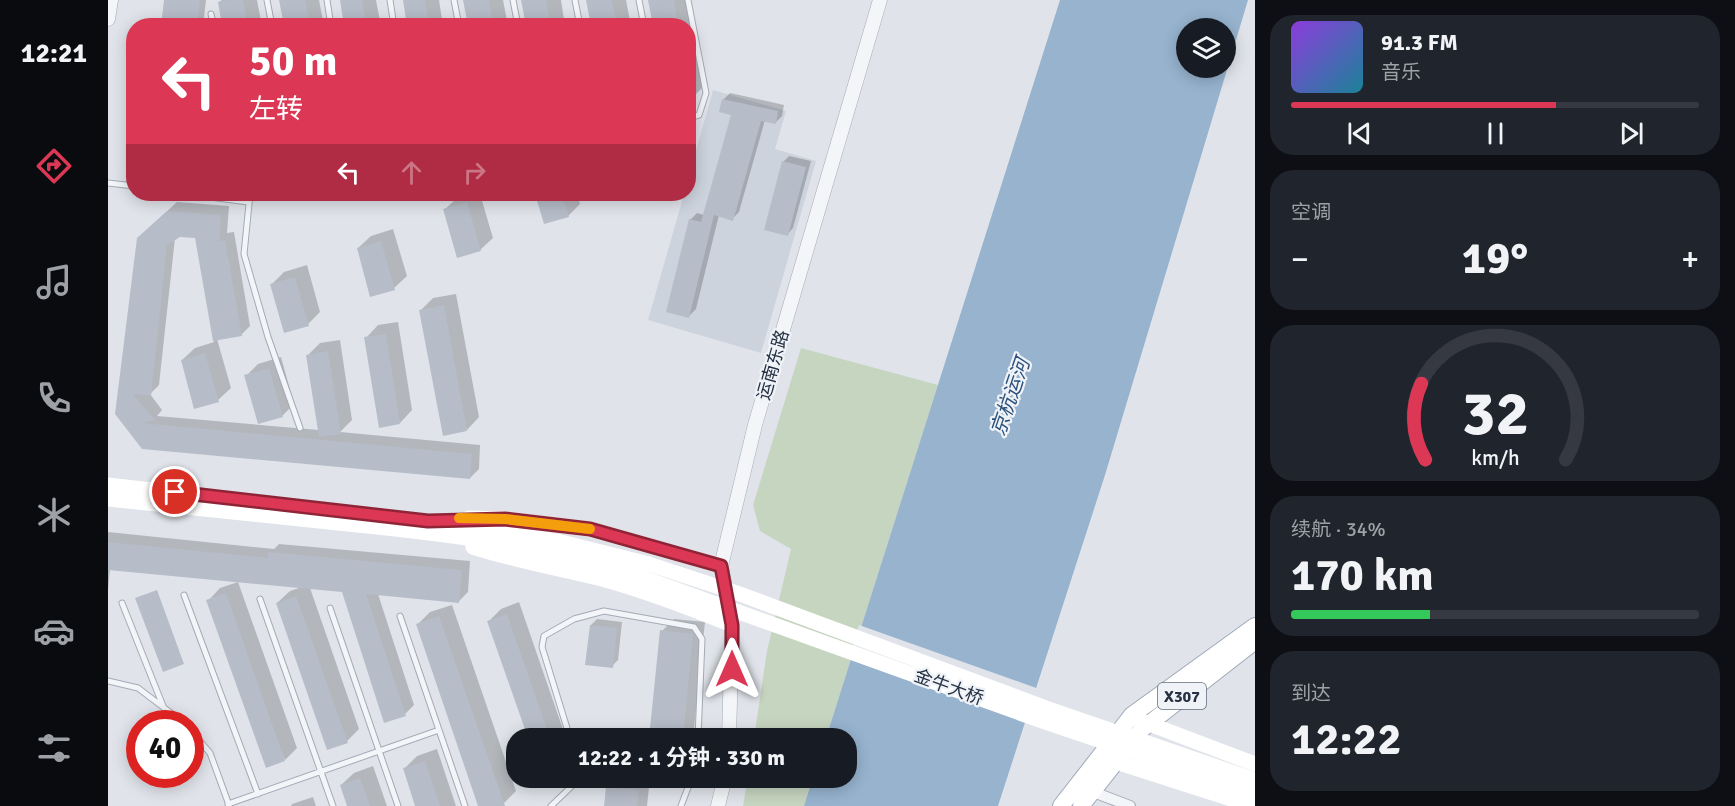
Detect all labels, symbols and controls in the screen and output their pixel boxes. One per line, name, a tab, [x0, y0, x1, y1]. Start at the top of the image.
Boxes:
map controls	[1176, 18, 1236, 78]
button: layers	[1176, 18, 1236, 78]
text: 91.3 FM	[1381, 29, 1458, 56]
text: 50 m	[249, 36, 338, 87]
text: 12:21	[21, 37, 87, 70]
icon: left	[150, 42, 228, 120]
text: 音乐	[1381, 60, 1421, 85]
text: 左转	[249, 93, 303, 126]
icon: previous	[1343, 117, 1376, 150]
icon: pause	[1479, 117, 1512, 150]
icon: next	[1615, 117, 1648, 150]
icon: directions	[33, 145, 75, 187]
icon: left	[332, 156, 365, 189]
icon: ahead	[395, 156, 428, 189]
icon: right	[458, 156, 491, 189]
text: 空调	[1291, 200, 1331, 225]
text: 19°	[1462, 231, 1528, 286]
text: −	[1291, 239, 1309, 280]
text: +	[1681, 239, 1699, 280]
icon: music	[33, 261, 75, 303]
street label: 运南东路	[753, 327, 793, 403]
water label: 京杭运河	[986, 351, 1037, 439]
text: 32	[1461, 375, 1529, 452]
icon: phone	[33, 377, 75, 419]
text: km/h	[1471, 445, 1519, 471]
pin	[149, 466, 200, 517]
icon: arrive	[158, 475, 191, 508]
icon: climate	[33, 494, 75, 536]
text: 续航 · 34%	[1291, 517, 1386, 542]
text: 170 km	[1291, 548, 1434, 603]
icon: car	[33, 610, 75, 652]
position arrow	[700, 637, 764, 701]
street label: 金牛大桥	[911, 664, 987, 710]
text: 到达	[1291, 681, 1331, 706]
road number: X307	[1158, 683, 1206, 709]
speed limit sign: 40	[126, 710, 204, 788]
text: 12:22	[1291, 712, 1401, 767]
icon: filters	[33, 727, 75, 769]
text: 12:22 · 1 分钟 · 330 m	[578, 744, 785, 771]

